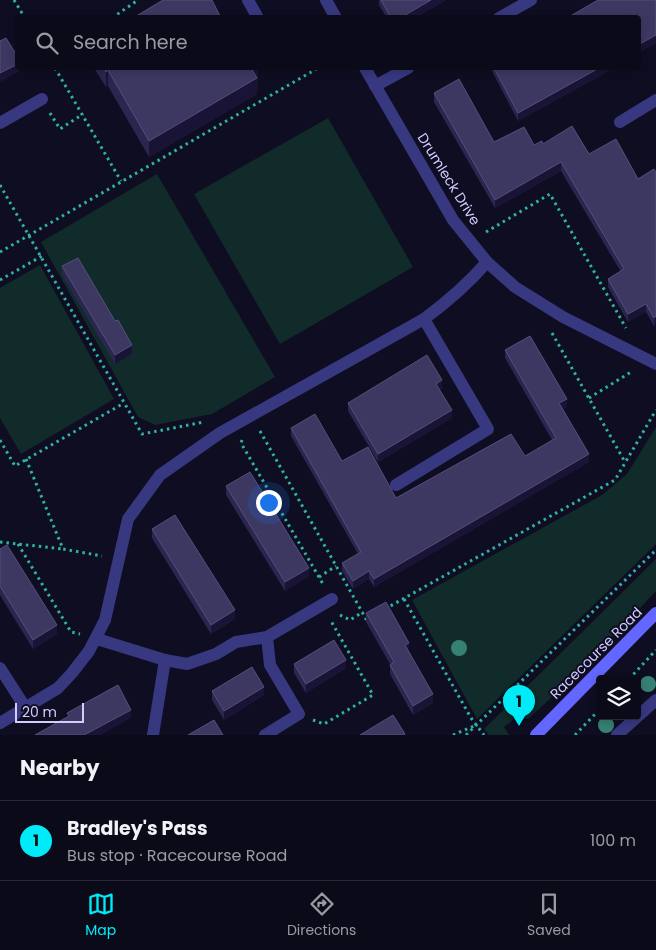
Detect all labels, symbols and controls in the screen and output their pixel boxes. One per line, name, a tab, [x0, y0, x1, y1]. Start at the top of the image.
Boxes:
search box	[15, 15, 641, 70]
icon: search	[33, 29, 61, 57]
text: Search here	[73, 29, 187, 56]
street label: Drumleck Drive	[413, 129, 486, 229]
your location	[256, 490, 282, 516]
street label: Racecourse Road	[545, 602, 647, 704]
map controls	[596, 675, 641, 720]
button: layers	[596, 675, 641, 720]
pin: 1	[503, 685, 535, 726]
scale bar	[15, 700, 84, 723]
text: 20 m	[22, 702, 57, 722]
text: Nearby	[20, 753, 100, 782]
text: Bradley's Pass	[67, 815, 208, 842]
text: 1	[33, 829, 39, 852]
text: 100 m	[590, 829, 636, 852]
text: Bus stop · Racecourse Road	[67, 844, 287, 867]
tab: Map	[85, 890, 116, 941]
tab: Directions	[287, 890, 356, 941]
tab: Saved	[527, 890, 571, 941]

